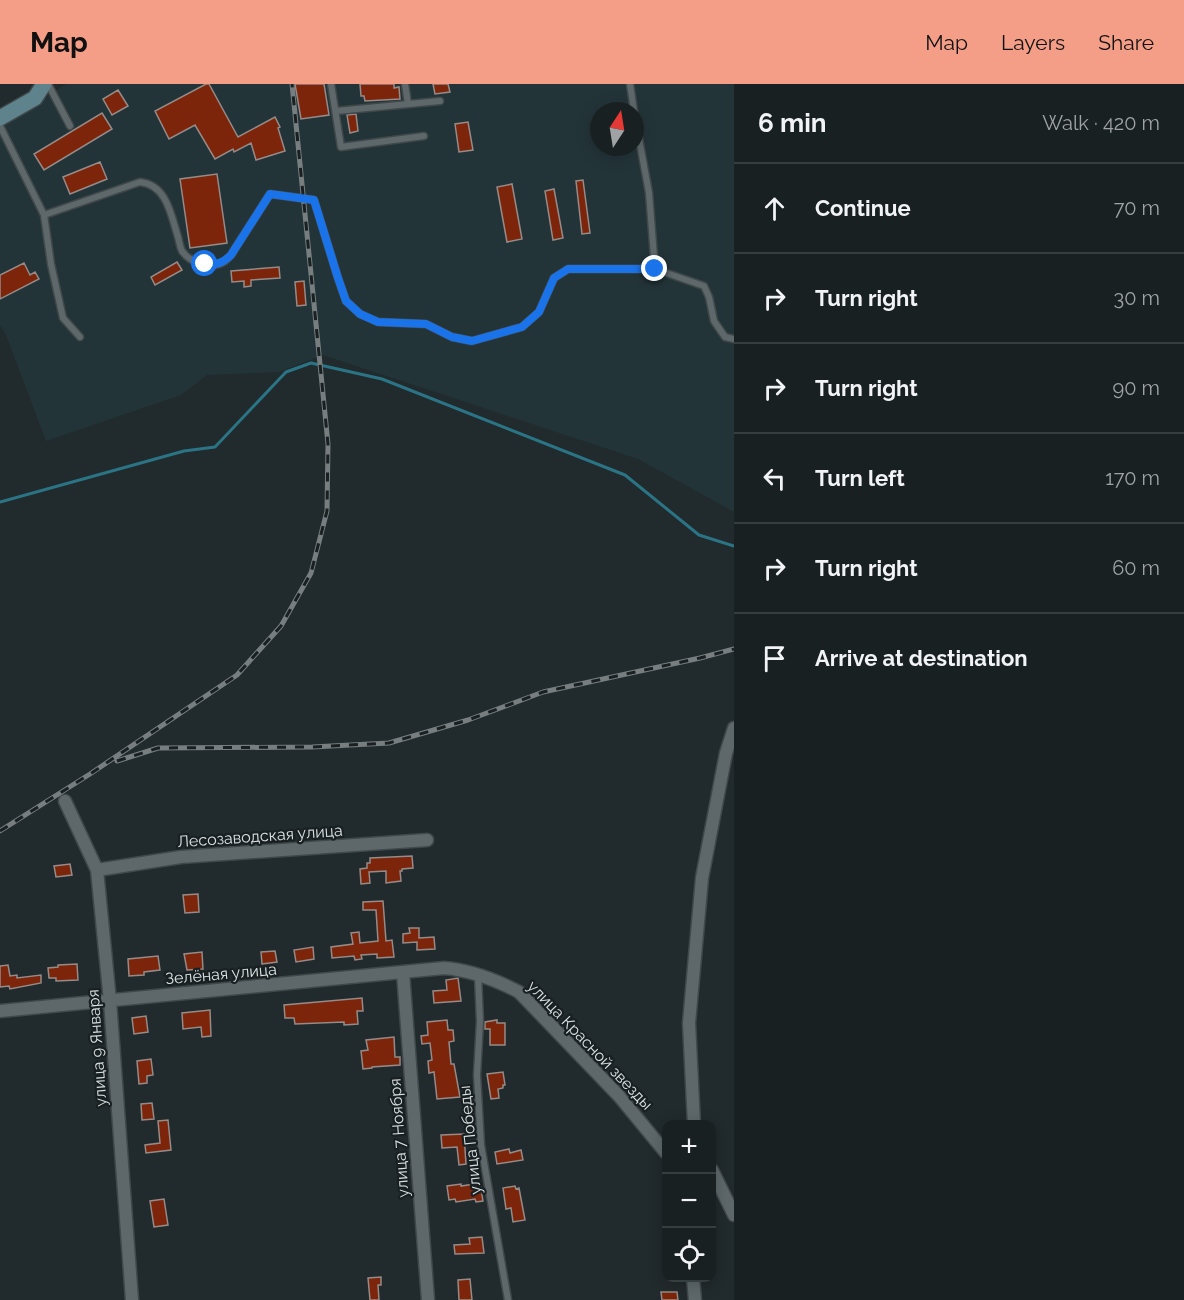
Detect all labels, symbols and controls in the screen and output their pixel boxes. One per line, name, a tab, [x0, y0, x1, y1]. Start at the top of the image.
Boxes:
text: Map	[30, 26, 88, 59]
text: Map	[925, 30, 968, 55]
text: Layers	[1001, 30, 1065, 55]
text: Share	[1098, 30, 1154, 55]
north arrow	[590, 102, 644, 156]
text: 6 min	[758, 108, 827, 138]
text: Walk · 420 m	[1042, 111, 1160, 135]
icon: ahead	[758, 192, 791, 225]
text: Continue	[815, 195, 911, 221]
text: 70 m	[1114, 196, 1160, 220]
route start	[191, 250, 217, 276]
route end	[641, 255, 667, 281]
icon: right	[758, 282, 791, 315]
text: Turn right	[815, 285, 918, 311]
text: 30 m	[1114, 286, 1160, 310]
icon: right	[758, 372, 791, 405]
text: Turn right	[815, 375, 918, 401]
text: 90 m	[1113, 376, 1160, 400]
icon: left	[758, 462, 791, 495]
text: Turn left	[815, 465, 905, 491]
text: 170 m	[1105, 466, 1160, 490]
icon: right	[758, 552, 791, 585]
text: Turn right	[815, 555, 918, 581]
text: 60 m	[1112, 556, 1160, 580]
icon: arrive	[758, 642, 791, 675]
text: Arrive at destination	[815, 645, 1028, 671]
street label: Лесозаводская улица	[177, 821, 343, 851]
street label: Зелёная улица	[164, 960, 278, 988]
street label: улица Красной звезды	[523, 977, 657, 1113]
street label: улица 9 Января	[83, 989, 111, 1107]
street label: улица 7 Ноября	[385, 1078, 413, 1198]
street label: улица Победы	[455, 1085, 485, 1195]
map controls	[662, 1120, 716, 1282]
button: +	[662, 1120, 716, 1174]
button: −	[662, 1174, 716, 1228]
button: locate	[662, 1228, 716, 1282]

